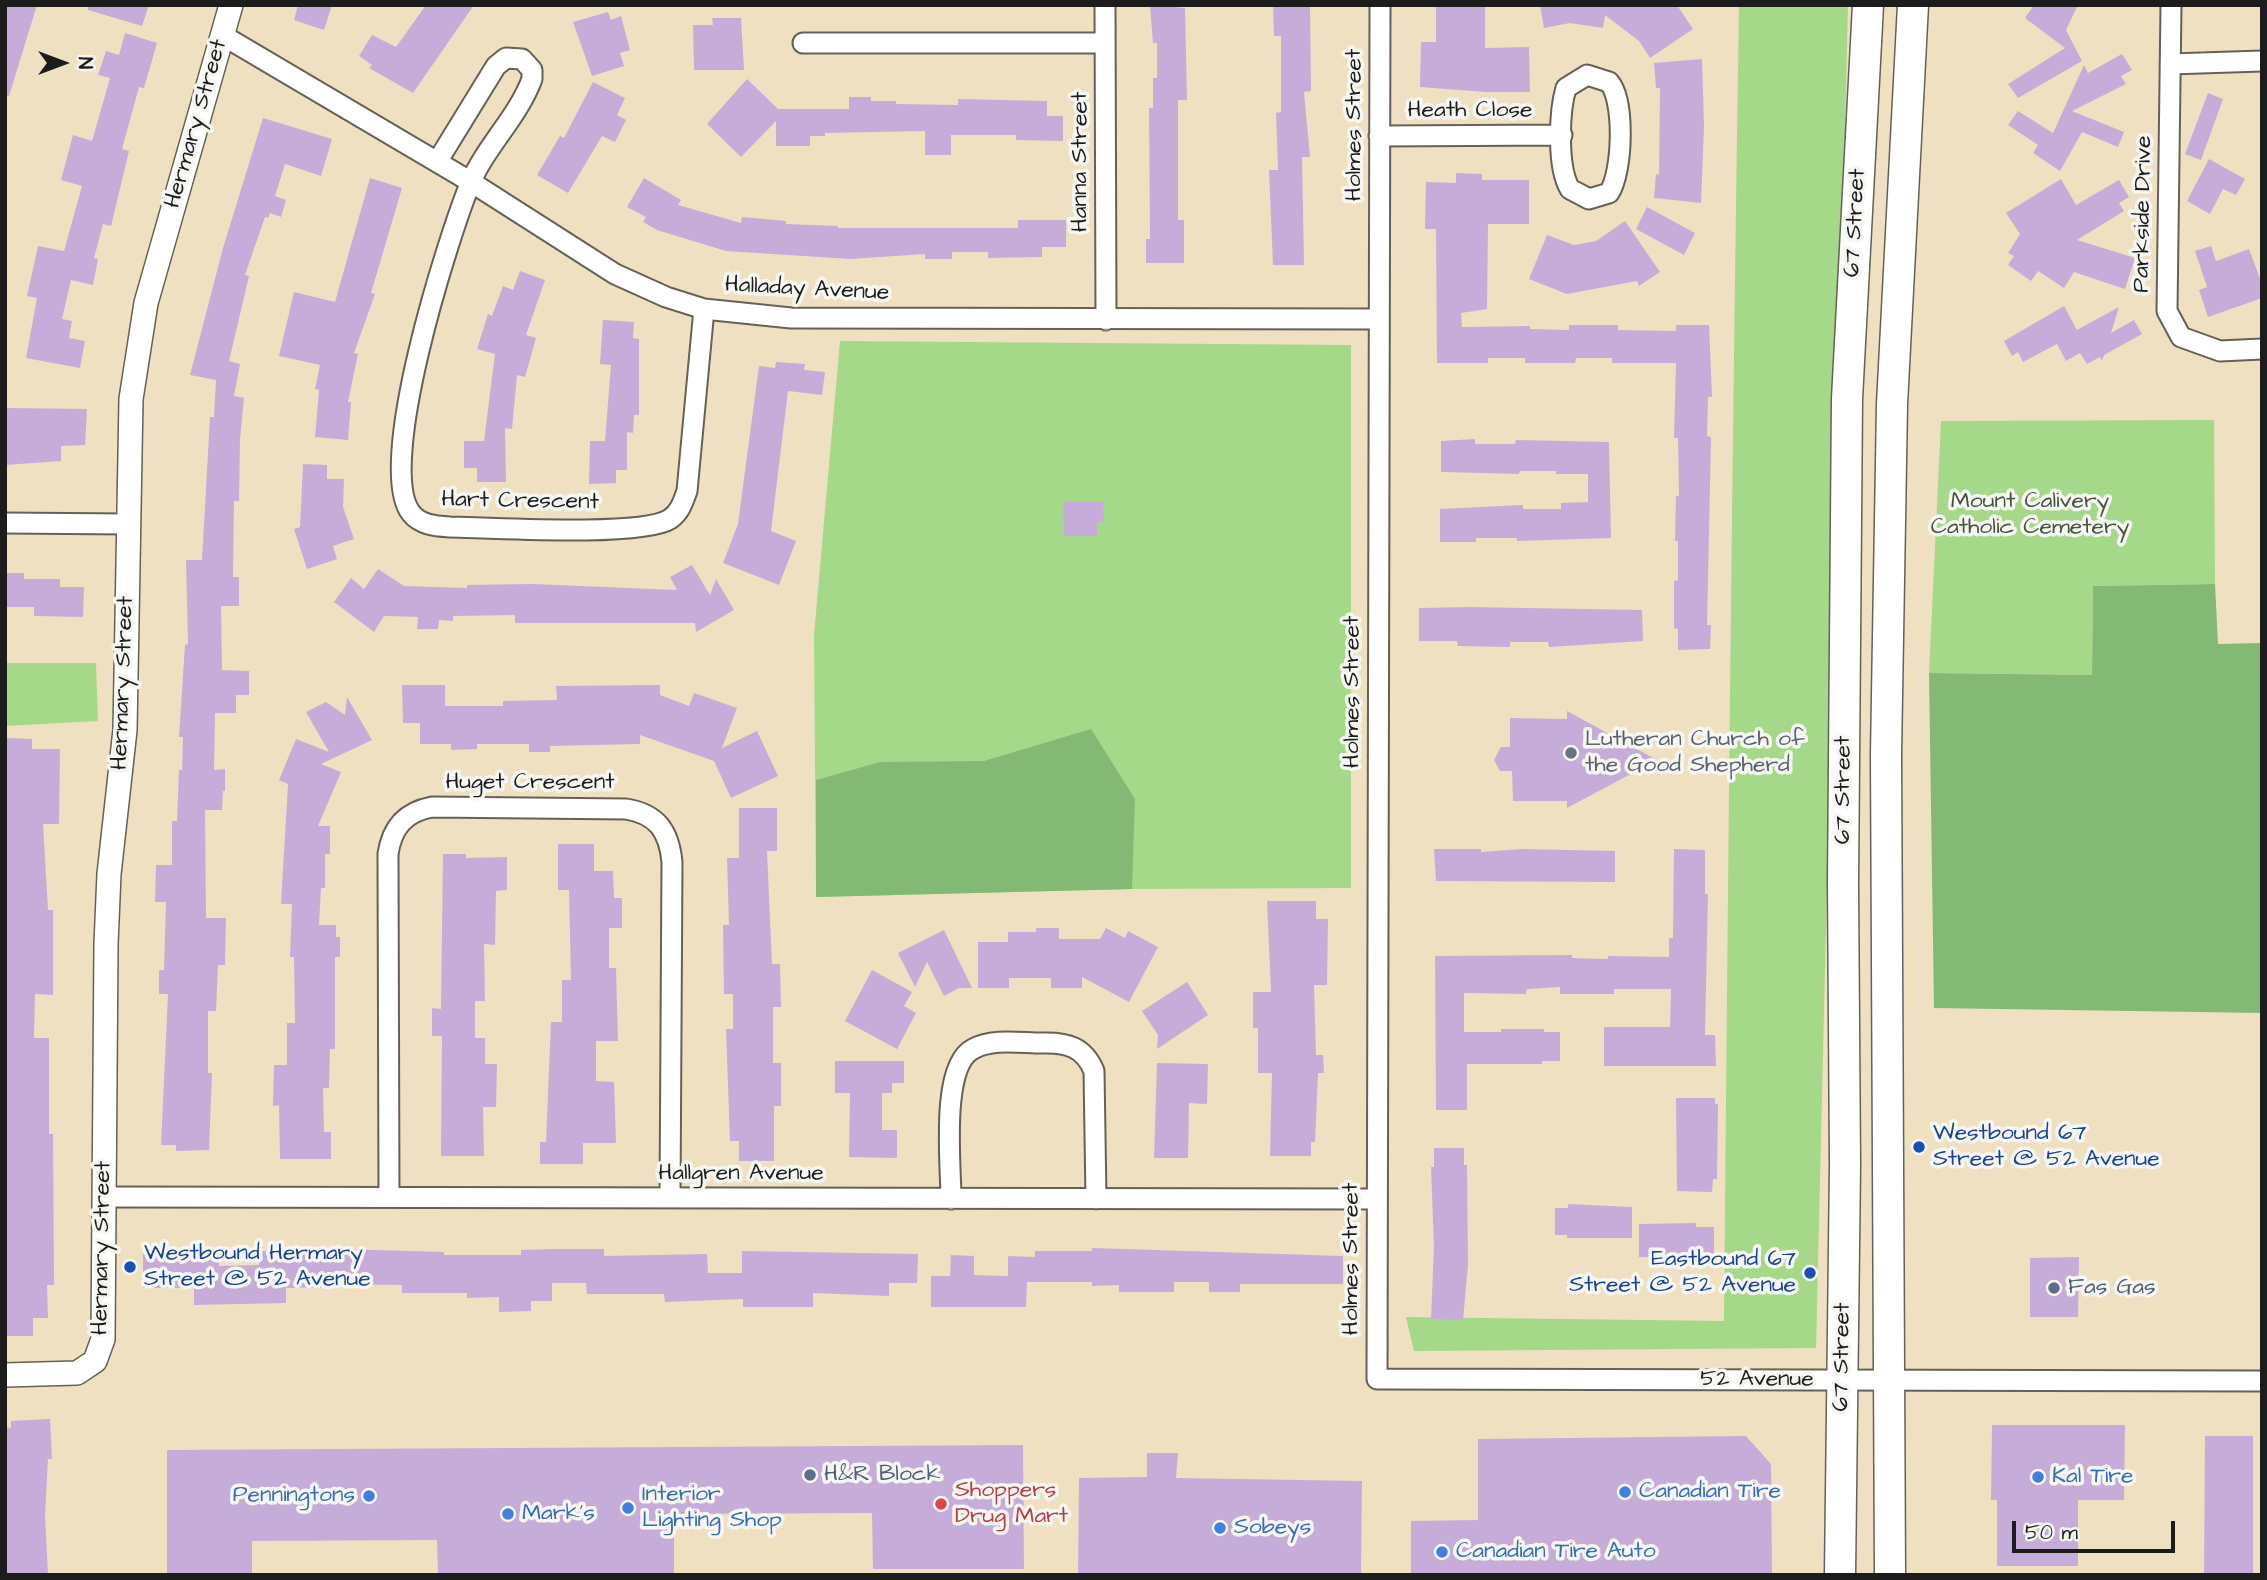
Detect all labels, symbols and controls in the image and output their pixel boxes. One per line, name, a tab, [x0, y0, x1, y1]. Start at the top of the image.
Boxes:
north arrow	[28, 28, 98, 98]
street label: Hermary Street	[160, 36, 234, 212]
street label: Holmes Street	[1341, 49, 1369, 201]
text: N	[71, 57, 98, 69]
street label: Hanna Street	[1067, 92, 1095, 232]
street label: Heath Close	[1408, 97, 1532, 125]
street label: Parkside Drive	[2129, 135, 2159, 293]
street label: 67 Street	[1839, 168, 1873, 278]
street label: Halladay Avenue	[724, 272, 890, 308]
street label: Hart Crescent	[441, 487, 599, 517]
park label: Mount Calivery Catholic Cemetery	[1931, 488, 2129, 542]
street label: Hermary Street	[107, 596, 141, 770]
street label: Holmes Street	[1339, 616, 1367, 768]
place label: Lutheran Church of the Good Shepherd	[1585, 726, 1805, 780]
street label: 67 Street	[1830, 736, 1858, 844]
marker: Lutheran Church of the Good Shepherd	[1563, 745, 1579, 761]
street label: Huget Crescent	[445, 769, 615, 797]
place label: Westbound 67 Street @ 52 Avenue	[1933, 1120, 2160, 1174]
marker: Westbound 67 Street @ 52 Avenue	[1911, 1139, 1927, 1155]
street label: Hallgren Avenue	[658, 1160, 824, 1188]
street label: Hermary Street	[88, 1161, 118, 1335]
street label: Holmes Street	[1338, 1183, 1366, 1335]
place label: Westbound Hermary Street @ 52 Avenue	[144, 1240, 371, 1294]
place label: Eastbound 67 Street @ 52 Avenue	[1569, 1246, 1796, 1300]
marker: Westbound Hermary Street @ 52 Avenue	[122, 1259, 138, 1275]
marker: Eastbound 67 Street @ 52 Avenue	[1802, 1265, 1818, 1281]
place label: Fas Gas	[2068, 1274, 2156, 1302]
marker: Fas Gas	[2046, 1280, 2062, 1296]
street label: 67 Street	[1828, 1302, 1858, 1412]
street label: 52 Avenue	[1700, 1366, 1814, 1394]
place label: H&R Block	[824, 1461, 941, 1489]
place label: Kal Tire	[2052, 1463, 2133, 1491]
marker: H&R Block	[802, 1467, 818, 1483]
marker: Kal Tire	[2030, 1469, 2046, 1485]
place label: Shoppers Drug Mart	[955, 1477, 1068, 1531]
place label: Canadian Tire	[1639, 1478, 1781, 1506]
place label: Interior Lighting Shop	[642, 1481, 782, 1535]
place label: Penningtons	[233, 1482, 355, 1510]
marker: Canadian Tire	[1617, 1484, 1633, 1500]
marker: Penningtons	[361, 1488, 377, 1504]
marker: Shoppers Drug Mart	[933, 1496, 949, 1512]
place label: Mark's	[522, 1500, 595, 1528]
marker: Interior Lighting Shop	[620, 1500, 636, 1516]
marker: Mark's	[500, 1506, 516, 1522]
scale bar	[2015, 1506, 2178, 1550]
place label: Sobeys	[1234, 1514, 1311, 1542]
text: 50 m	[2025, 1518, 2078, 1547]
marker: Sobeys	[1212, 1520, 1228, 1536]
place label: Canadian Tire Auto	[1456, 1538, 1656, 1566]
marker: Canadian Tire Auto	[1434, 1544, 1450, 1560]

